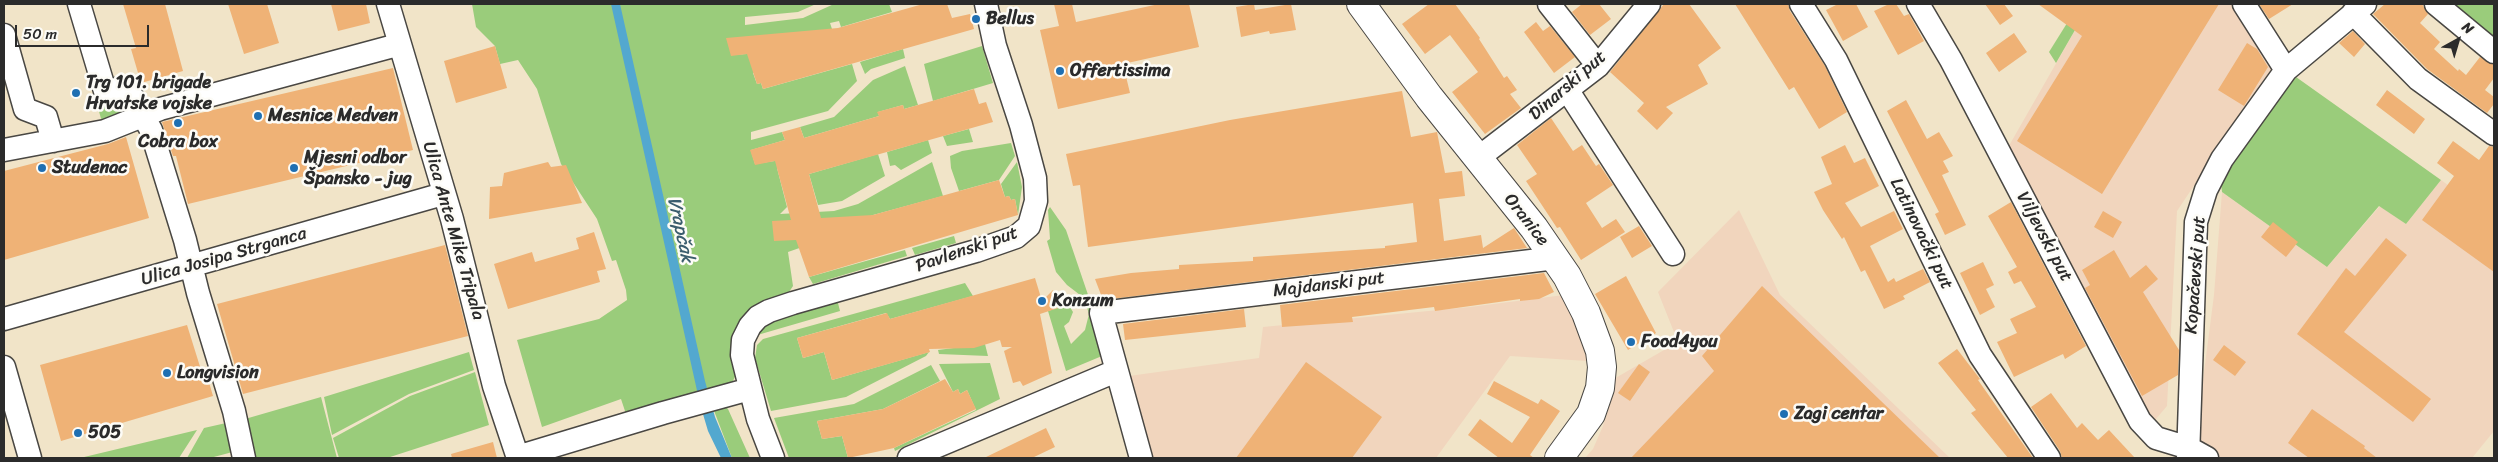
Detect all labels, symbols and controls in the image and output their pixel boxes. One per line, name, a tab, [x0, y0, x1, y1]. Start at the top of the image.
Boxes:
place label: Bellus	[986, 8, 1034, 30]
marker: Bellus	[970, 13, 982, 25]
scale bar	[18, 15, 151, 47]
north arrow	[2433, 15, 2483, 65]
text: N	[2456, 15, 2479, 41]
text: 50 m	[23, 21, 57, 47]
street label: Dinarski put	[1525, 47, 1611, 125]
place label: Offertissima	[1070, 60, 1171, 82]
marker: Offertissima	[1054, 65, 1066, 77]
place label: Trg 101. brigade Hrvatske vojske	[86, 72, 212, 115]
marker: Trg 101. brigade Hrvatske vojske	[70, 87, 82, 99]
place label: Mesnice Medven	[268, 105, 398, 127]
marker: Mesnice Medven	[252, 110, 264, 122]
marker: Cobra box	[172, 117, 184, 129]
place label: Cobra box	[138, 131, 218, 153]
street label: Ulica Ante Mike Tripala	[417, 139, 489, 323]
place label: Mjesni odbor Špansko - jug	[304, 147, 412, 190]
place label: Studenac	[52, 157, 127, 179]
marker: Studenac	[36, 162, 48, 174]
marker: Mjesni odbor Špansko - jug	[288, 162, 300, 174]
street label: Latinovački put	[1885, 175, 1957, 293]
street label: Viljevski put	[2011, 188, 2077, 286]
street label: Oranice	[1499, 190, 1553, 250]
water label: Vrapčak	[661, 195, 699, 265]
street label: Kopačevski put	[2181, 215, 2211, 335]
street label: Pavlenski put	[913, 222, 1021, 278]
street label: Ulica Josipa Strganca	[139, 223, 309, 291]
street label: Majdanski put	[1272, 267, 1386, 303]
place label: Konzum	[1052, 290, 1114, 312]
marker: Konzum	[1036, 295, 1048, 307]
place label: Food4you	[1641, 331, 1718, 353]
marker: Food4you	[1625, 336, 1637, 348]
place label: Longvision	[177, 362, 259, 384]
marker: Longvision	[161, 367, 173, 379]
place label: Zagi centar	[1794, 403, 1883, 425]
marker: Zagi centar	[1778, 408, 1790, 420]
place label: 505	[88, 422, 121, 444]
marker: 505	[72, 427, 84, 439]

